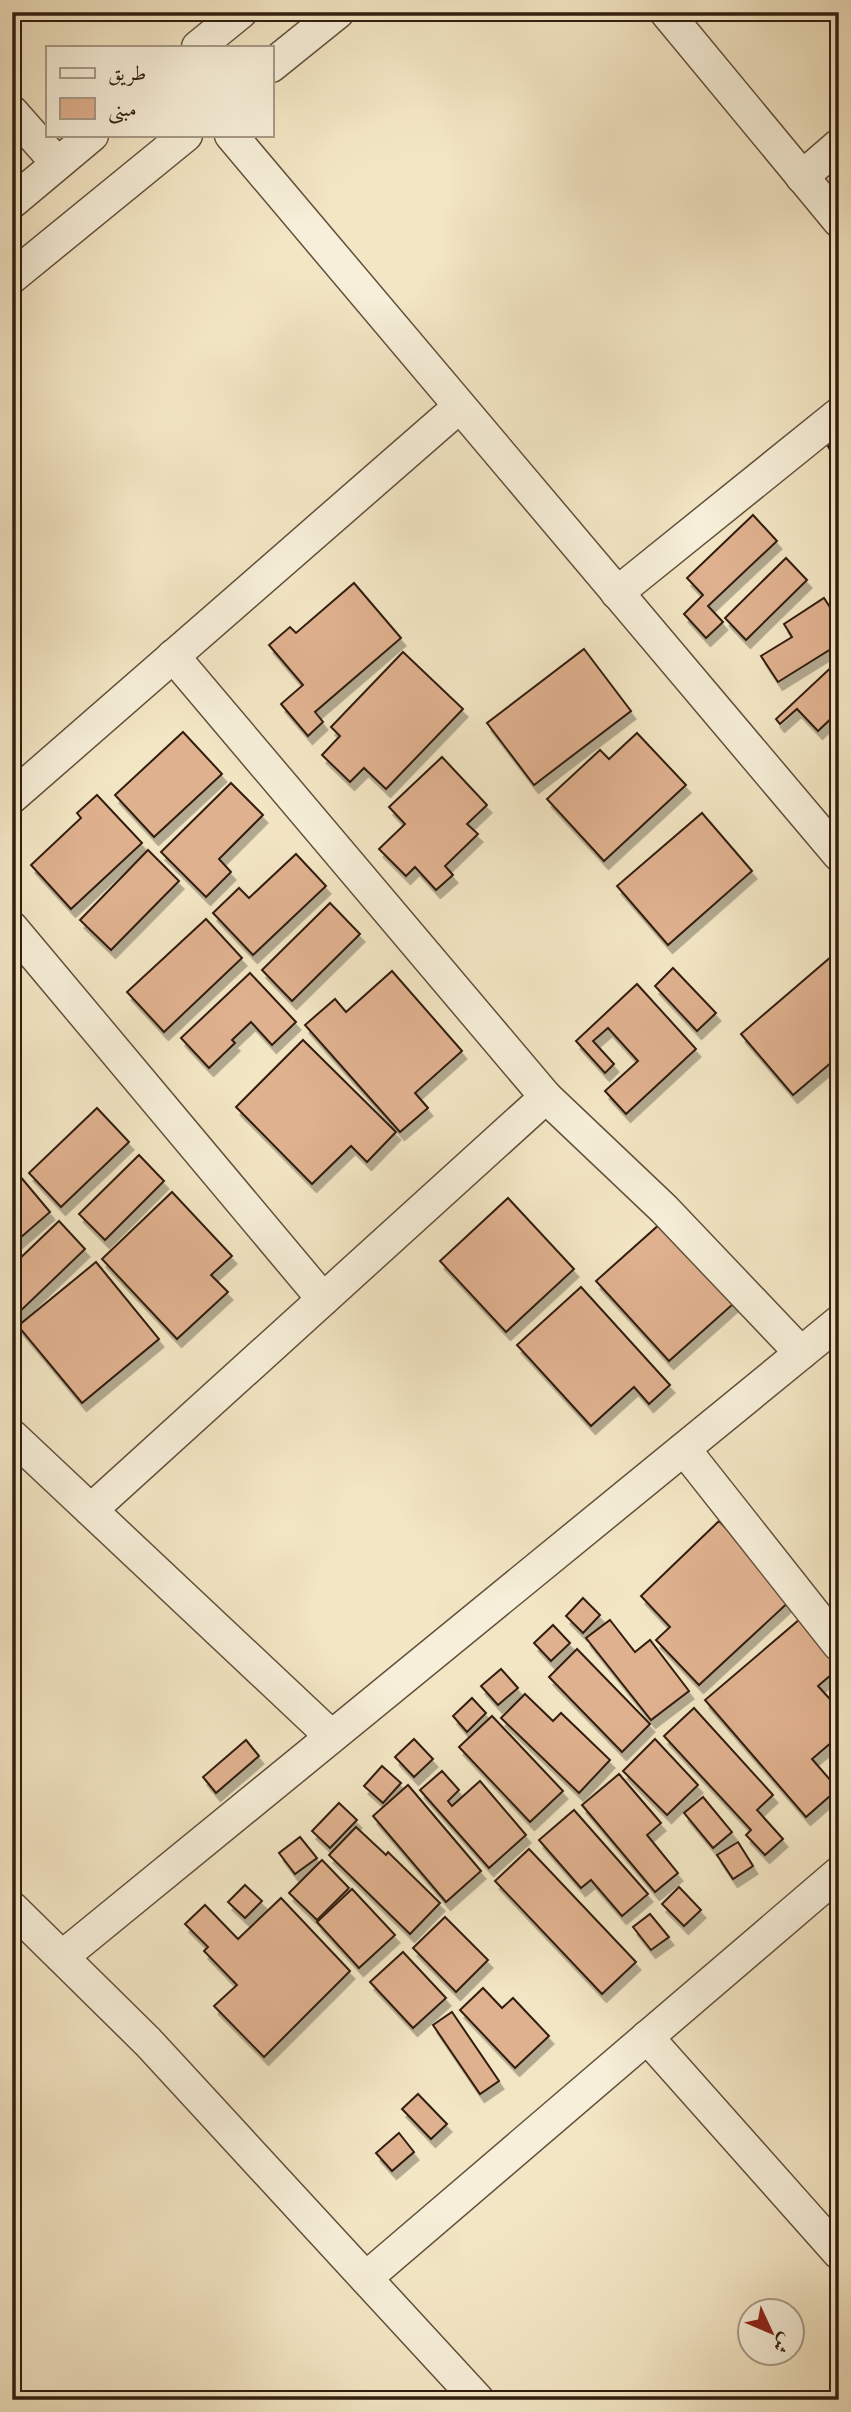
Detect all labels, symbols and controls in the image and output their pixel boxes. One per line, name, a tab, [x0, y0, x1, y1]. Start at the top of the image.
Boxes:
legend	[46, 46, 273, 136]
text: طريق	[108, 64, 146, 86]
text: مبنى	[108, 100, 137, 124]
north arrow	[736, 2296, 806, 2366]
text: ش	[768, 2329, 795, 2355]

